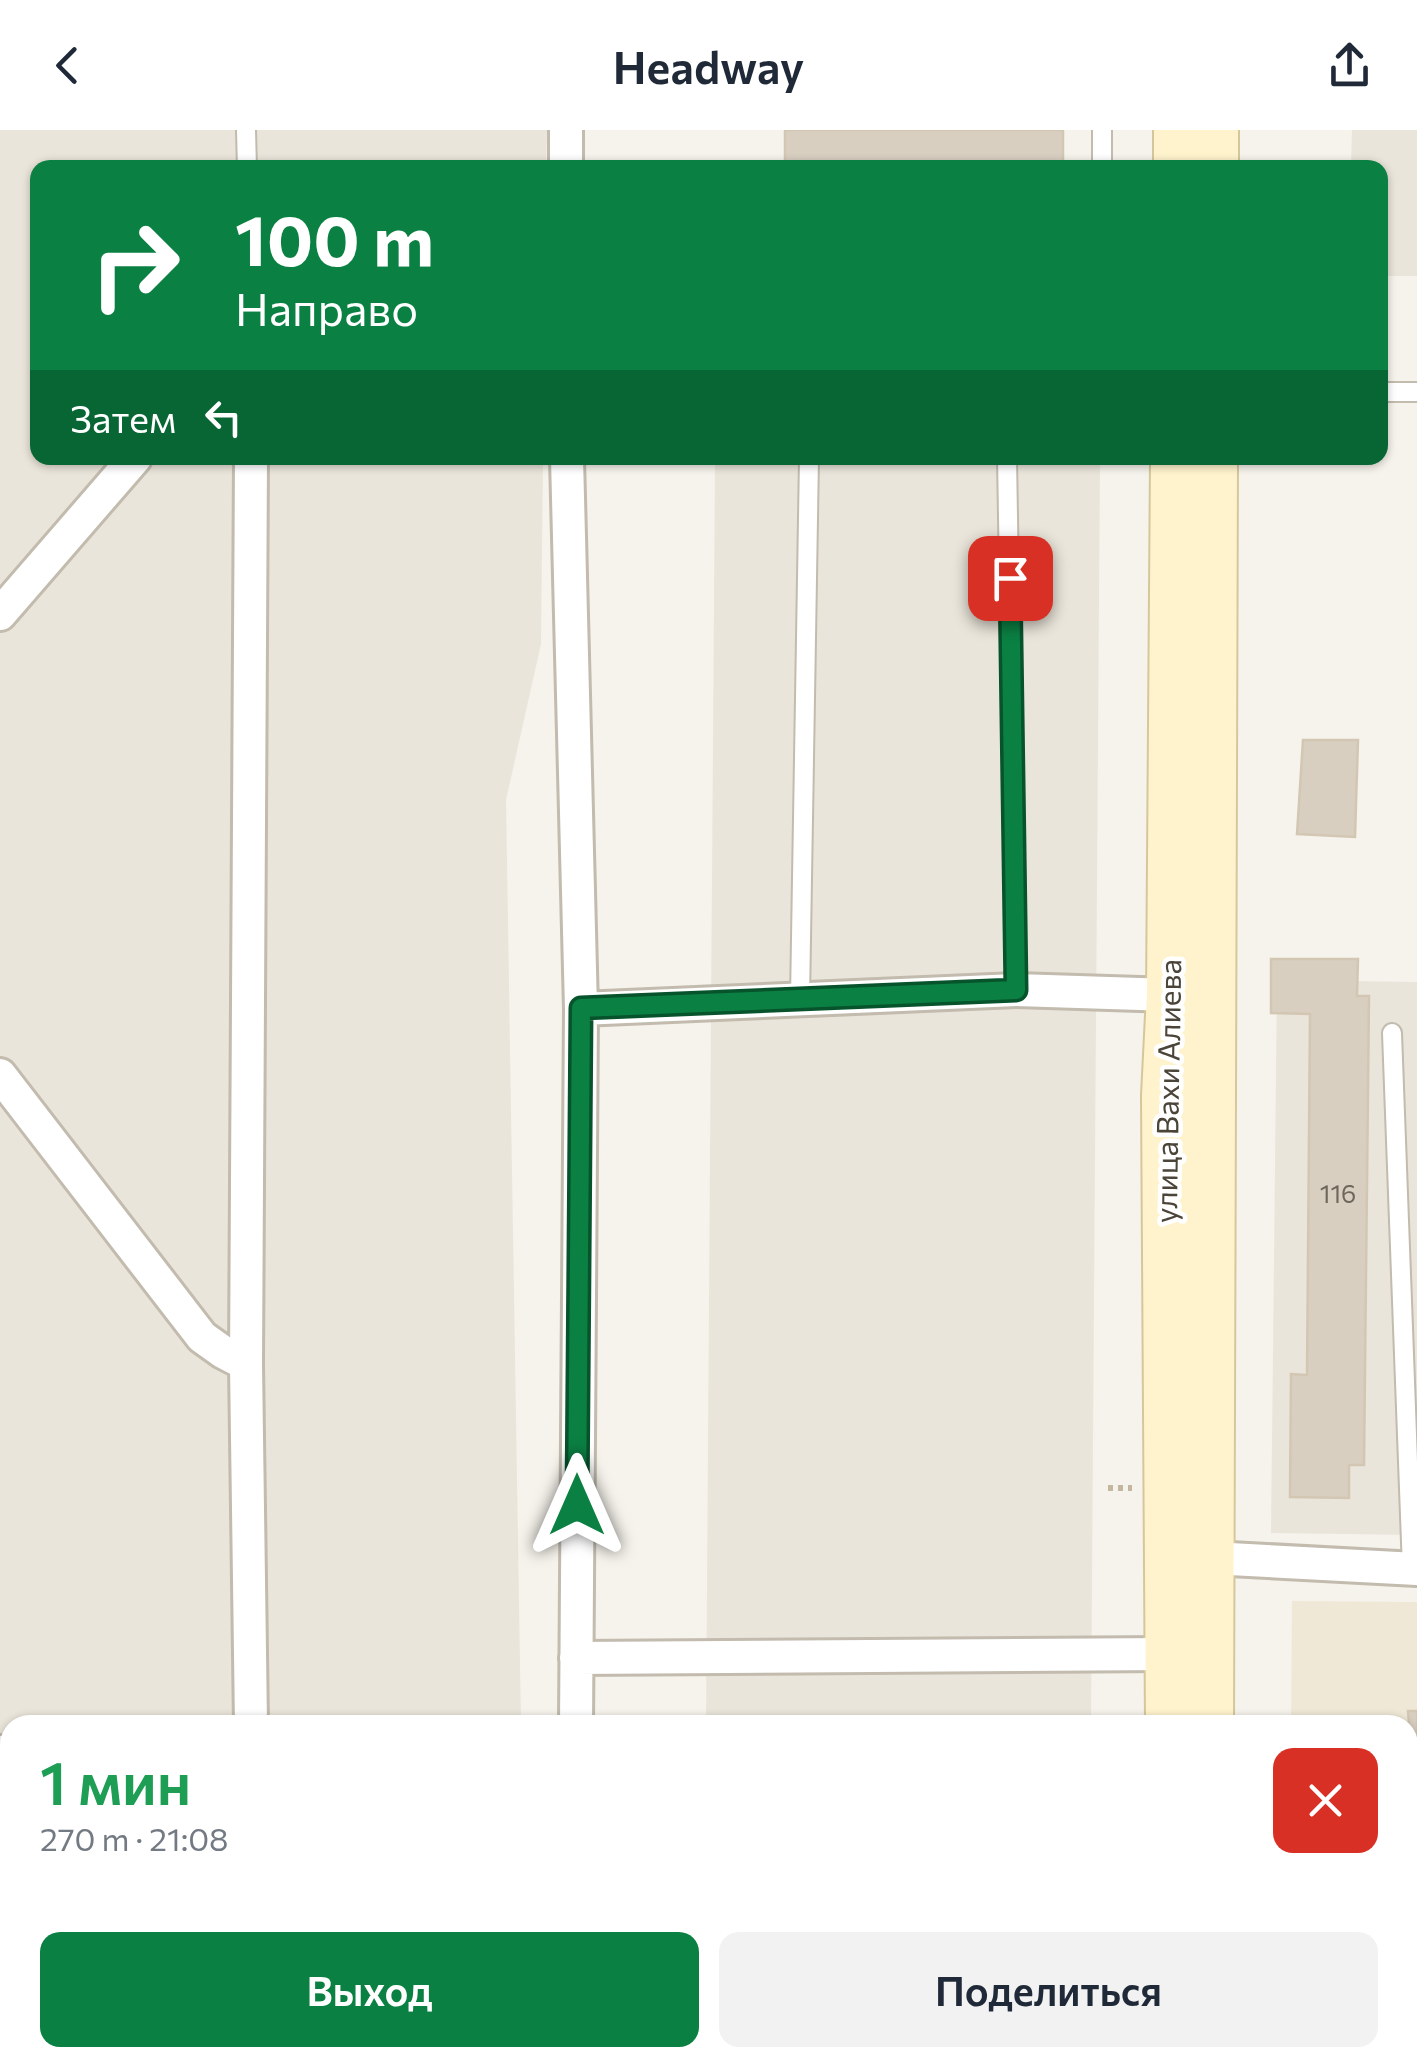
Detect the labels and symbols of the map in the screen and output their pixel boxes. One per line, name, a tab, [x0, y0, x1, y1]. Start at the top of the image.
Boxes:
pin	[968, 536, 1053, 621]
street label: улица Вахи Алиева	[1146, 959, 1187, 1223]
house number: 116	[1320, 1178, 1356, 1208]
position arrow	[525, 1453, 629, 1557]

